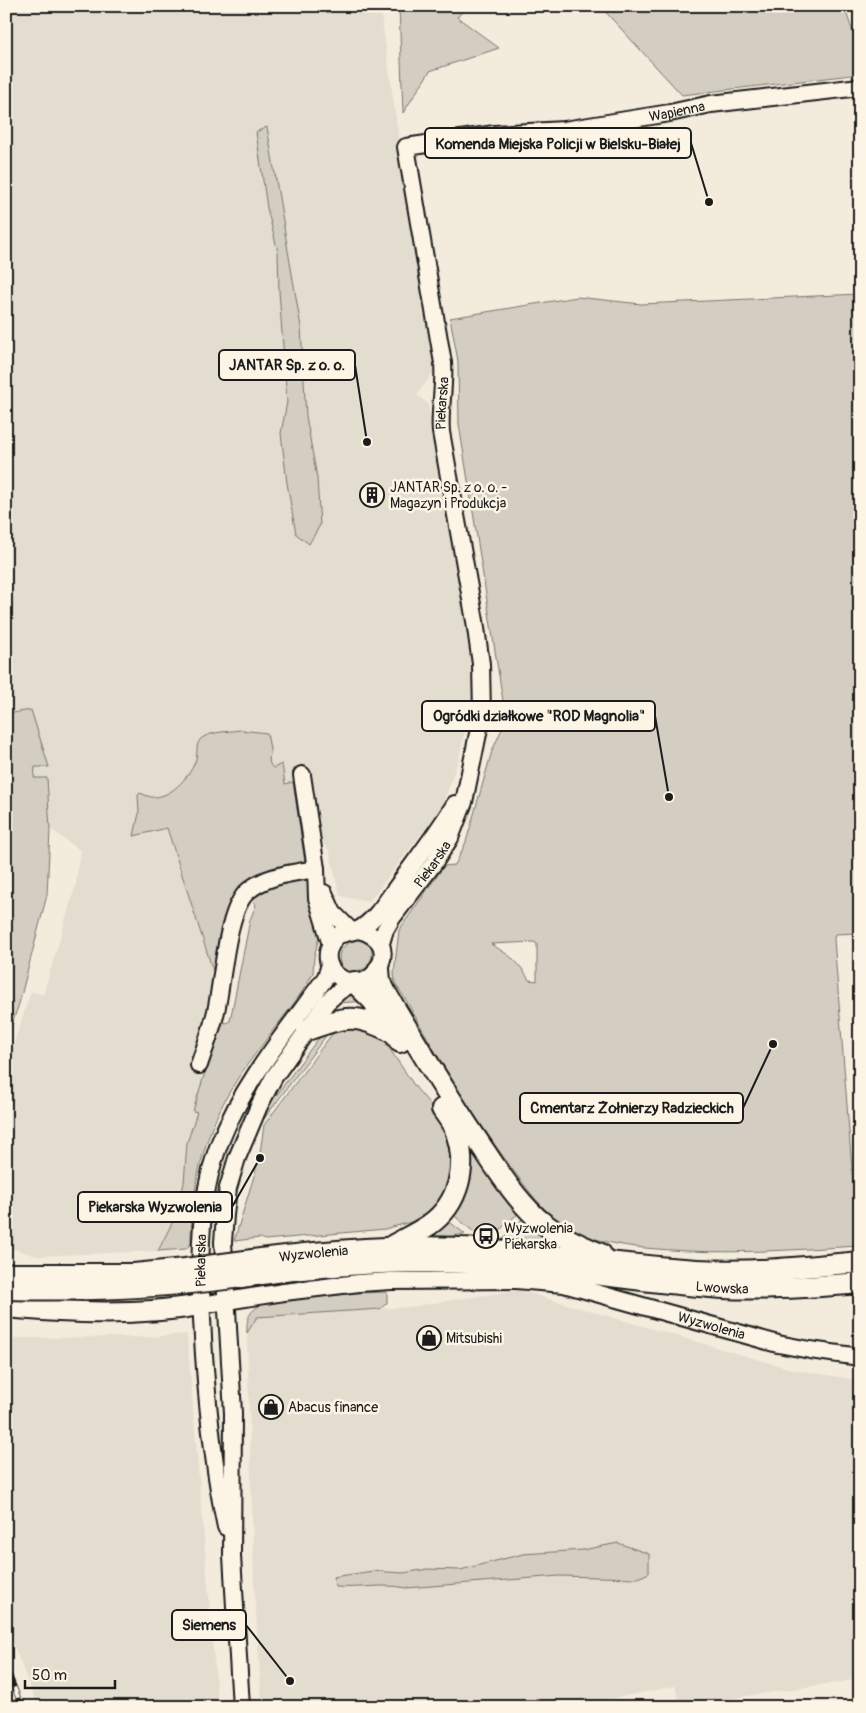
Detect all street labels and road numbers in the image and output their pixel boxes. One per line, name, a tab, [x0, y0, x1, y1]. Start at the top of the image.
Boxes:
street label: Wapienna	[648, 98, 706, 125]
street label: Piekarska	[433, 377, 452, 430]
street label: Piekarska	[410, 838, 455, 891]
street label: Piekarska	[192, 1234, 210, 1287]
street label: Wyzwolenia	[278, 1242, 349, 1266]
street label: Lwowska	[695, 1278, 749, 1298]
street label: Wyzwolenia	[676, 1308, 747, 1343]

